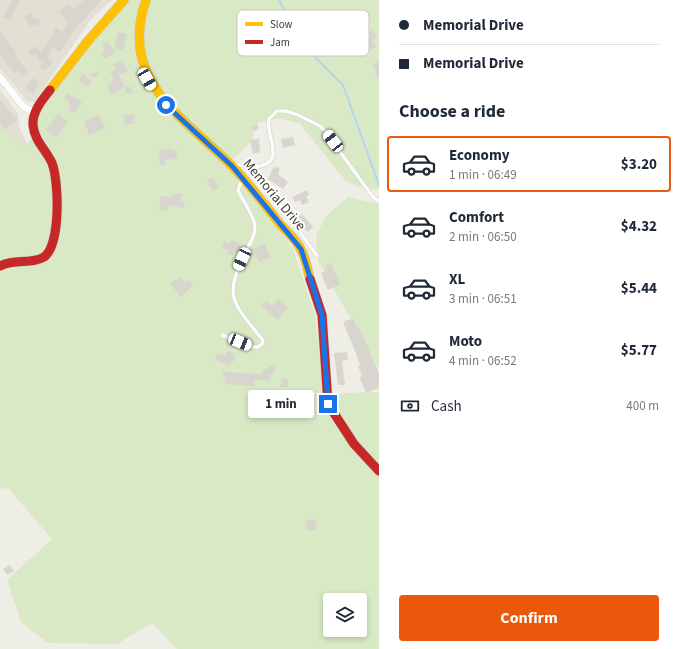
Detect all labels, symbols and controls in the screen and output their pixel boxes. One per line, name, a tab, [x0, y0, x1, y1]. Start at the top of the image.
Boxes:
legend	[237, 10, 369, 56]
text: Memorial Drive	[423, 15, 524, 36]
text: Slow	[270, 17, 293, 32]
text: Jam	[270, 35, 290, 50]
text: Memorial Drive	[423, 53, 524, 74]
car	[136, 66, 158, 92]
route start	[157, 96, 175, 114]
text: Choose a ride	[399, 99, 505, 124]
car	[321, 128, 345, 154]
text: Economy	[449, 145, 510, 166]
icon: car	[401, 146, 437, 182]
text: $3.20	[621, 154, 657, 175]
street label: Memorial Drive	[238, 155, 310, 235]
text: 1 min · 06:49	[449, 166, 517, 184]
text: Comfort	[449, 207, 504, 228]
icon: car	[401, 208, 437, 244]
text: $4.32	[621, 216, 657, 237]
text: 2 min · 06:50	[449, 228, 517, 246]
car	[231, 246, 253, 272]
text: XL	[449, 269, 465, 290]
icon: car	[401, 270, 437, 306]
text: $5.44	[621, 278, 657, 299]
text: 3 min · 06:51	[449, 290, 517, 308]
text: Moto	[449, 331, 482, 352]
car	[227, 332, 253, 352]
icon: car	[401, 332, 437, 368]
text: $5.77	[621, 340, 657, 361]
text: 4 min · 06:52	[449, 352, 517, 370]
callout: 1 min	[248, 390, 314, 418]
text: 1 min	[265, 395, 297, 413]
route end	[319, 395, 337, 413]
icon: cash	[399, 395, 421, 417]
text: Cash	[431, 396, 462, 417]
text: 400 m	[626, 397, 659, 415]
map controls	[323, 593, 367, 637]
button: layers	[323, 593, 367, 637]
button: Confirm	[399, 595, 659, 641]

